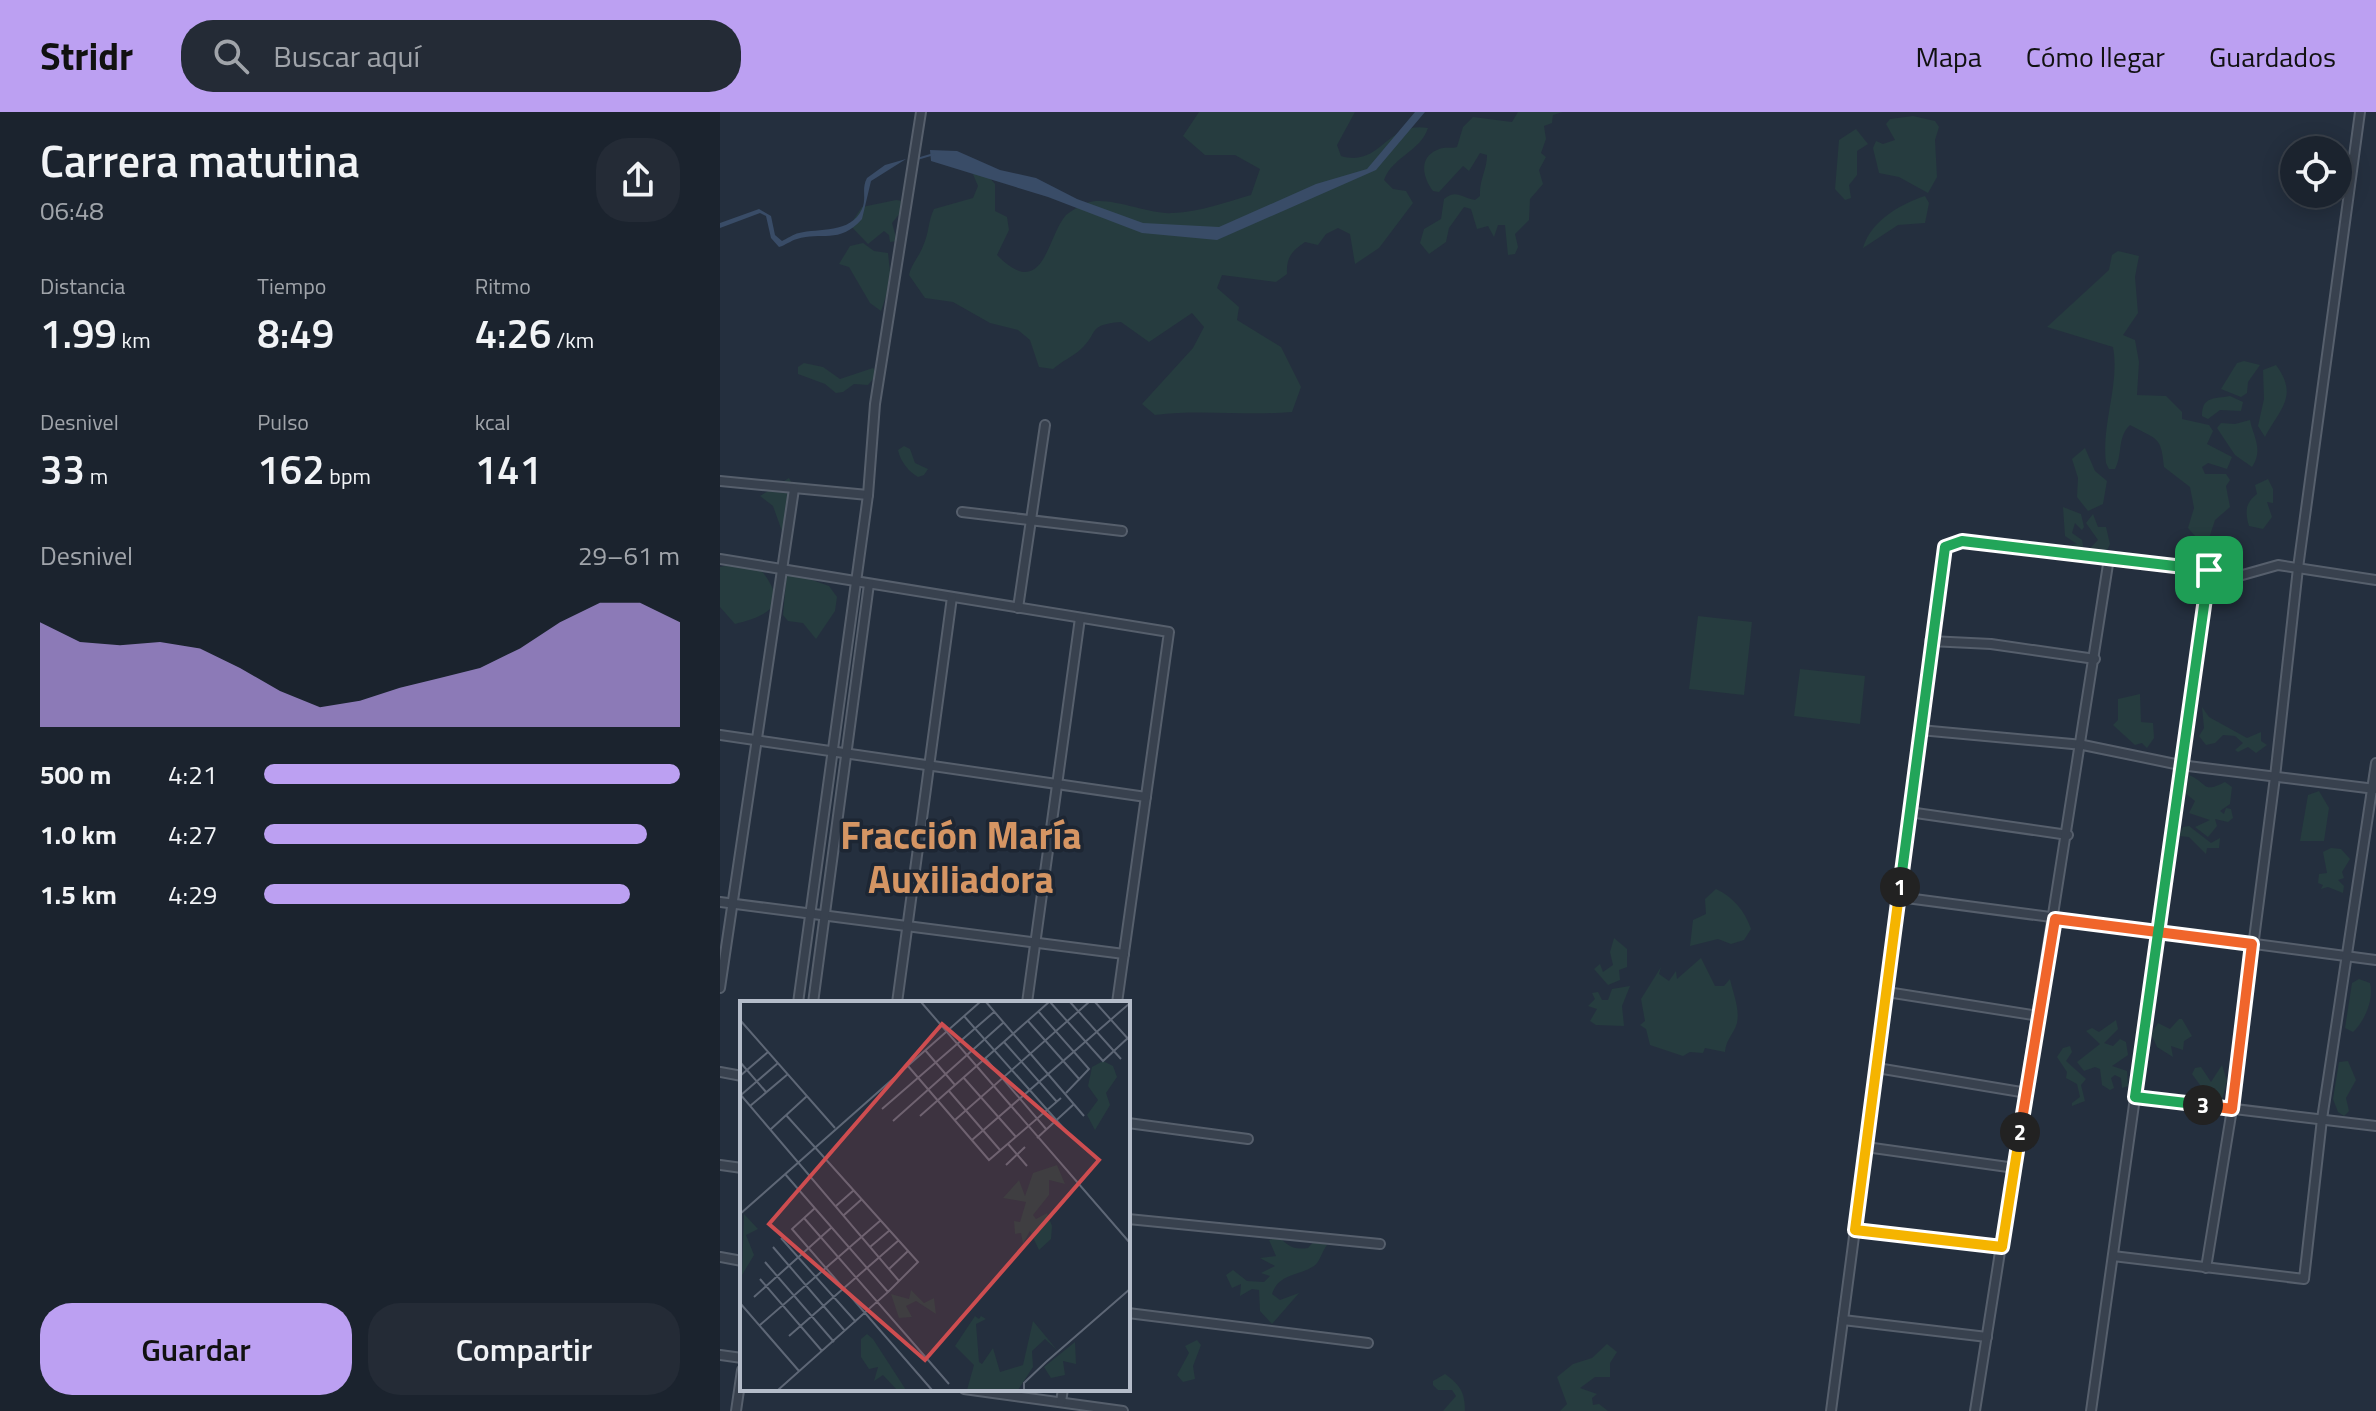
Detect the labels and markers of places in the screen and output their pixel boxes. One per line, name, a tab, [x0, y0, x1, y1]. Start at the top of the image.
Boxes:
pin	[2175, 536, 2243, 604]
pin: 1	[1880, 867, 1920, 907]
pin: 3	[2183, 1085, 2223, 1125]
pin: 2	[2000, 1112, 2040, 1152]

